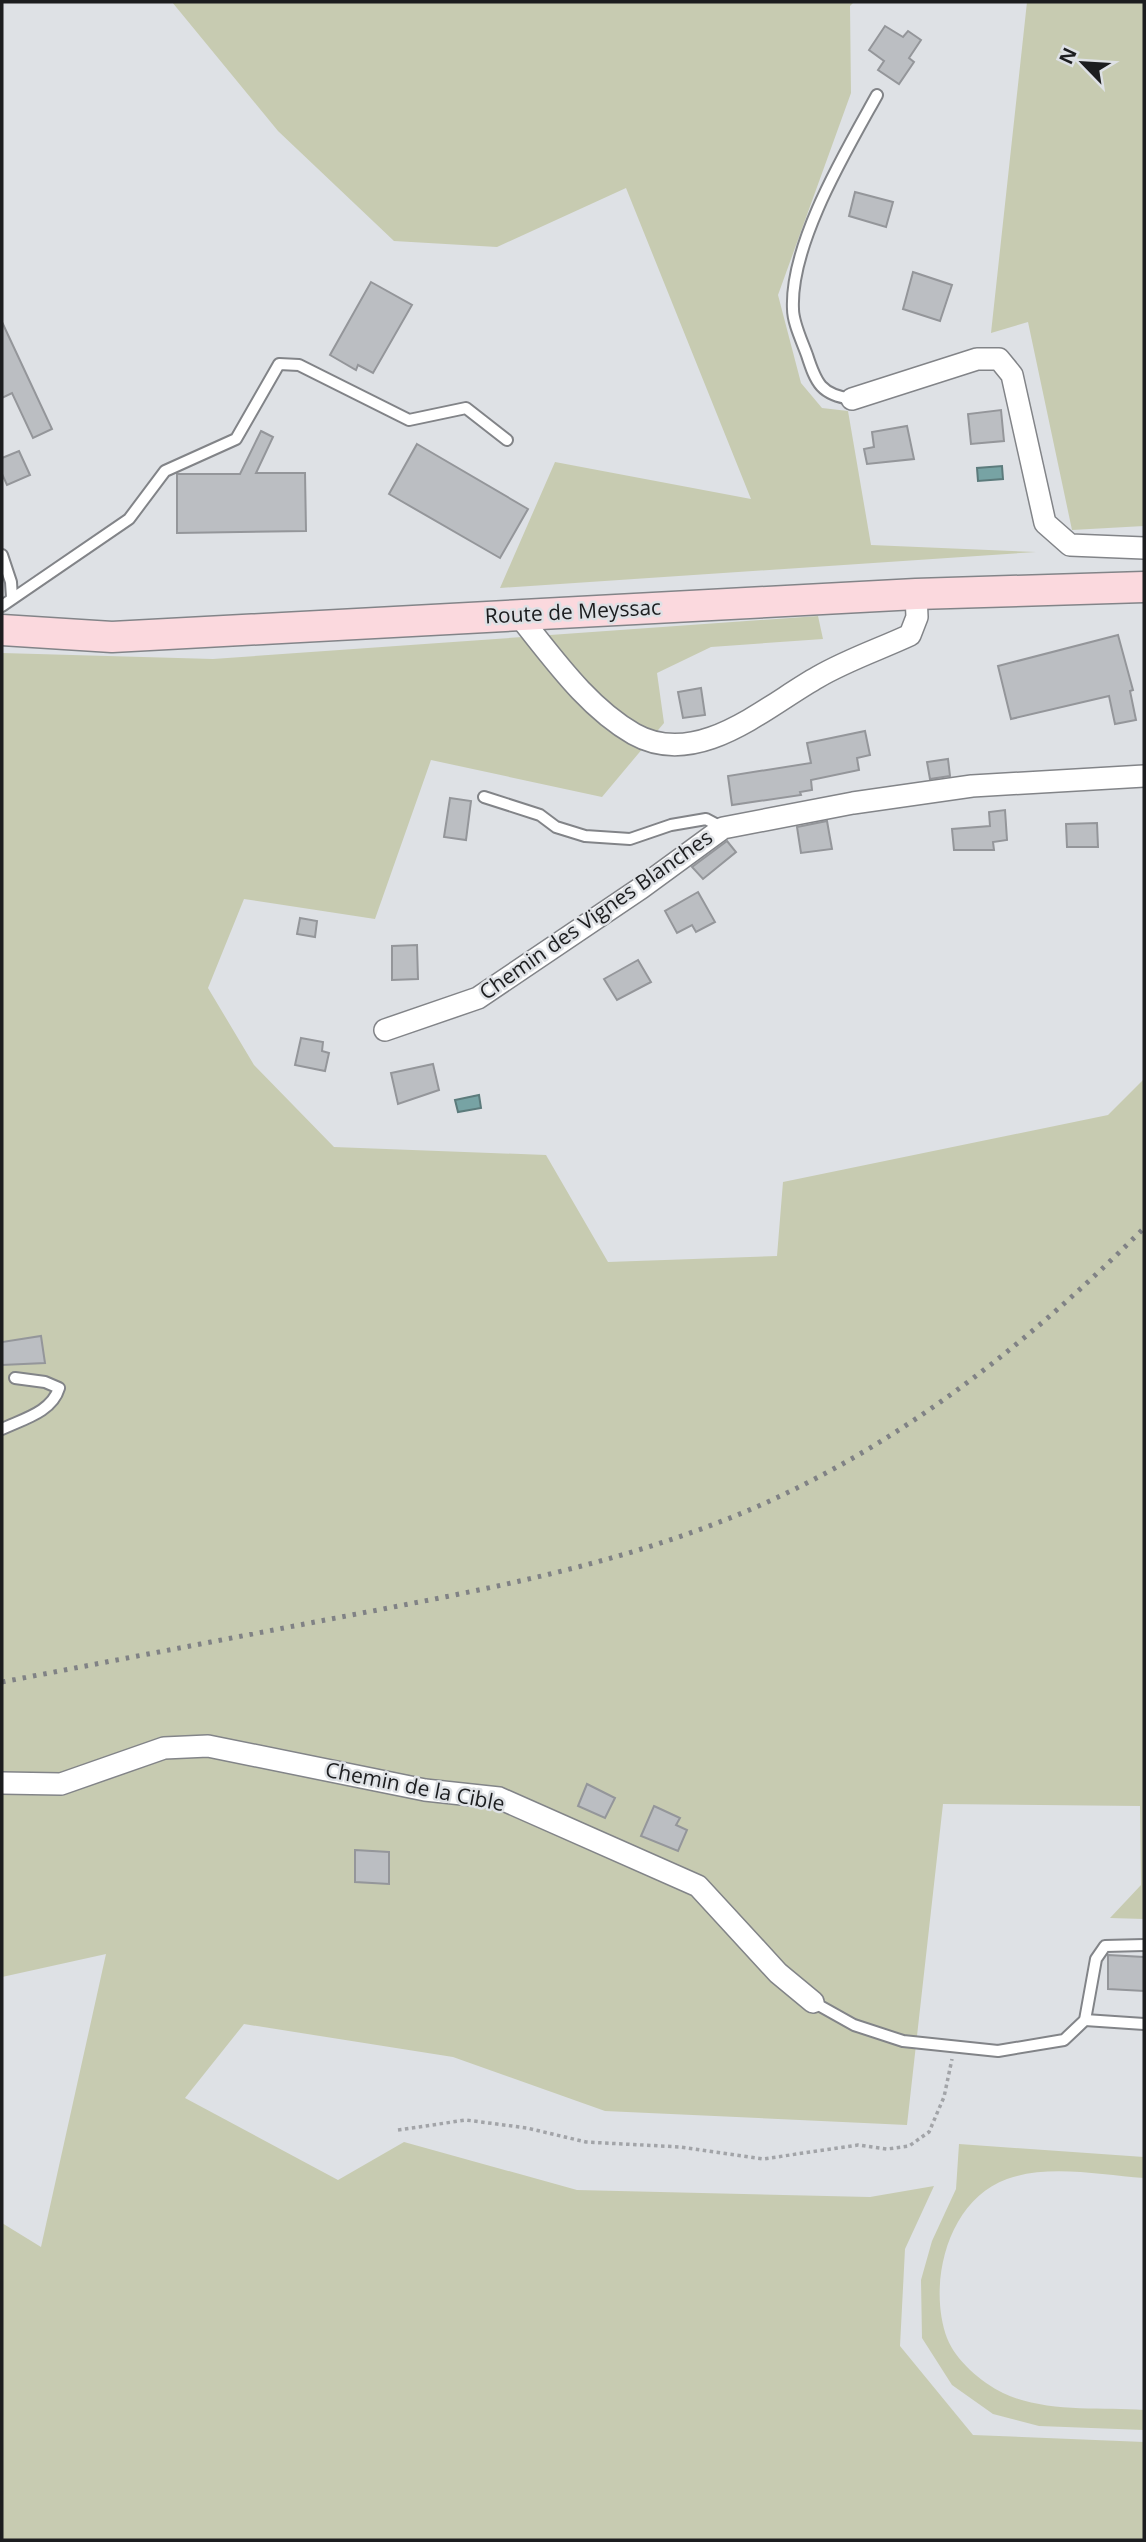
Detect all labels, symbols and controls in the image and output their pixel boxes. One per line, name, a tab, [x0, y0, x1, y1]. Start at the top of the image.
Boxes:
north arrow	[1048, 28, 1118, 98]
text: N	[1053, 43, 1083, 68]
street label: Route de Meyssac	[484, 592, 662, 630]
street label: Chemin des Vignes Blanches	[473, 823, 718, 1006]
street label: Chemin de la Cible	[323, 1755, 507, 1817]

